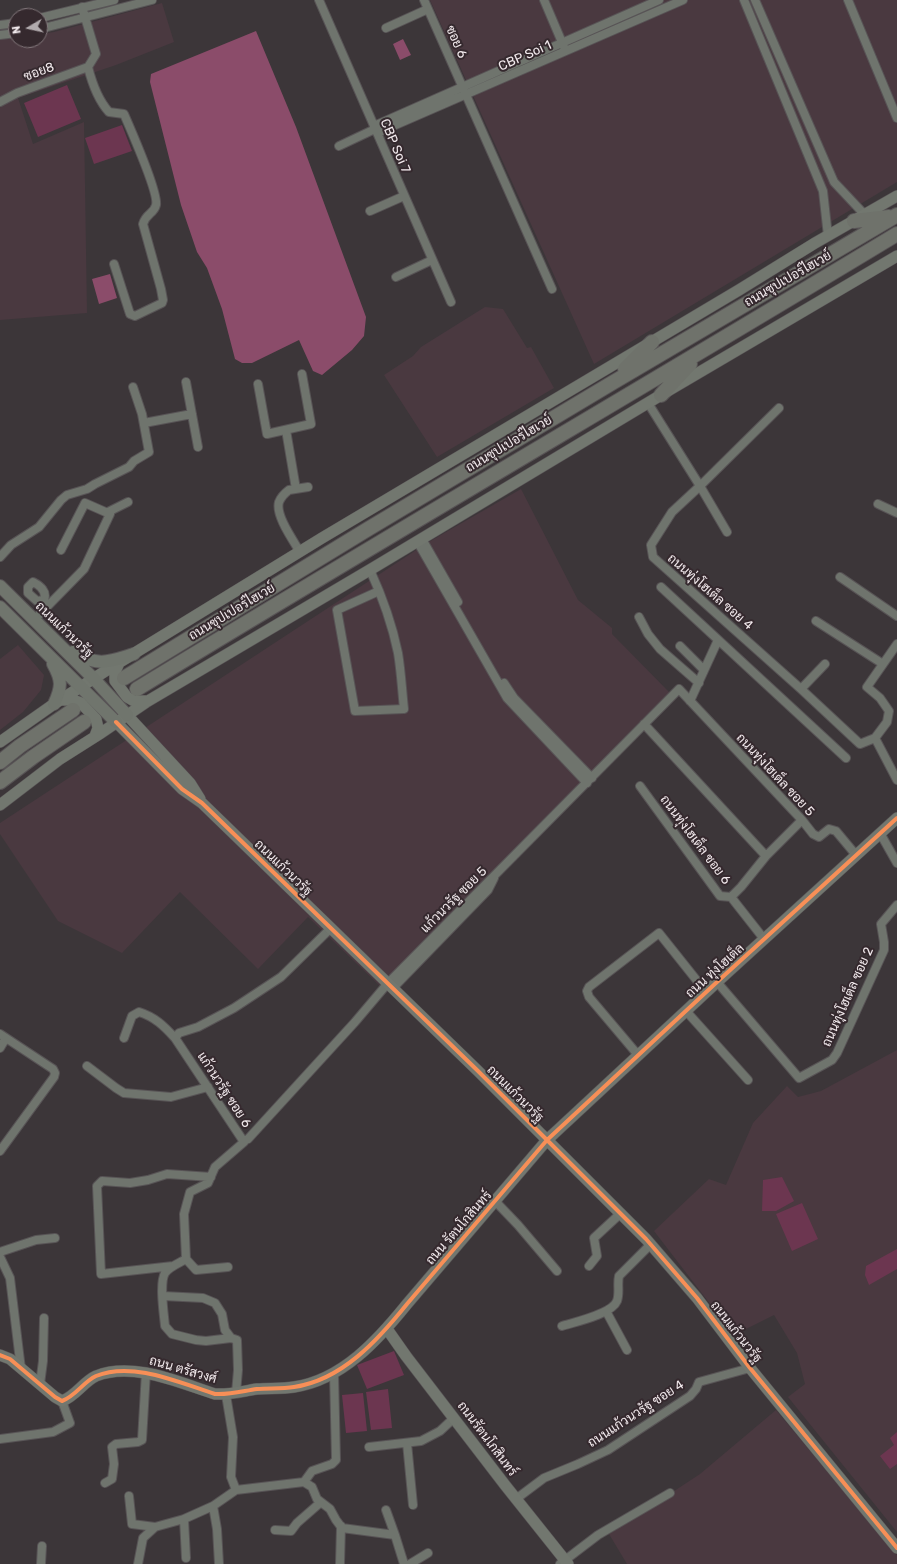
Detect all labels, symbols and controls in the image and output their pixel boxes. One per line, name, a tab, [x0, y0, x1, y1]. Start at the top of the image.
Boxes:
north arrow	[8, 8, 48, 48]
street label: ซอย 6	[442, 23, 470, 61]
text: N	[10, 25, 24, 35]
street label: CBP Soi 1	[496, 37, 554, 75]
street label: ซอย8	[22, 59, 56, 85]
street label: CBP Soi 7	[377, 117, 413, 175]
street label: ถนนซุปเปอร์ไฮเวย์	[742, 248, 834, 310]
street label: ถนนซุปเปอร์ไฮเวย์	[463, 412, 555, 476]
street label: ถนนทุ่งโฮเต็ล ซอย 4	[664, 551, 756, 633]
street label: ถนนซุปเปอร์ไฮเวย์	[186, 580, 278, 644]
street label: ถนนแก้วนวรัฐ	[32, 599, 96, 661]
street label: ถนนทุ่งโฮเต็ล ซอย 5	[733, 730, 817, 820]
street label: ถนนทุ่งโฮเต็ล ซอย 6	[656, 792, 734, 888]
street label: ถนนแก้วนวรัฐ	[251, 837, 315, 899]
street label: แก้วนวรัฐ ซอย 5	[418, 864, 490, 936]
street label: ถนน ทุ่งโฮเต็ล	[682, 941, 748, 1001]
street label: ถนนทุ่งโฮเต็ล ซอย 2	[819, 945, 877, 1049]
street label: แก้วนวรัฐ ซอย 6	[194, 1049, 254, 1131]
street label: ถนนแก้วนวรัฐ	[483, 1062, 547, 1126]
street label: ถนน รัตนโกสินทร์	[423, 1188, 495, 1268]
street label: ถนนแก้วนวรัฐ	[707, 1298, 765, 1366]
street label: ถนน ตรัสวงศ์	[147, 1353, 219, 1387]
street label: ถนนแก้วนวรัฐ ซอย 4	[585, 1377, 687, 1451]
street label: ถนนรัตนโกสินทร์	[454, 1399, 520, 1479]

